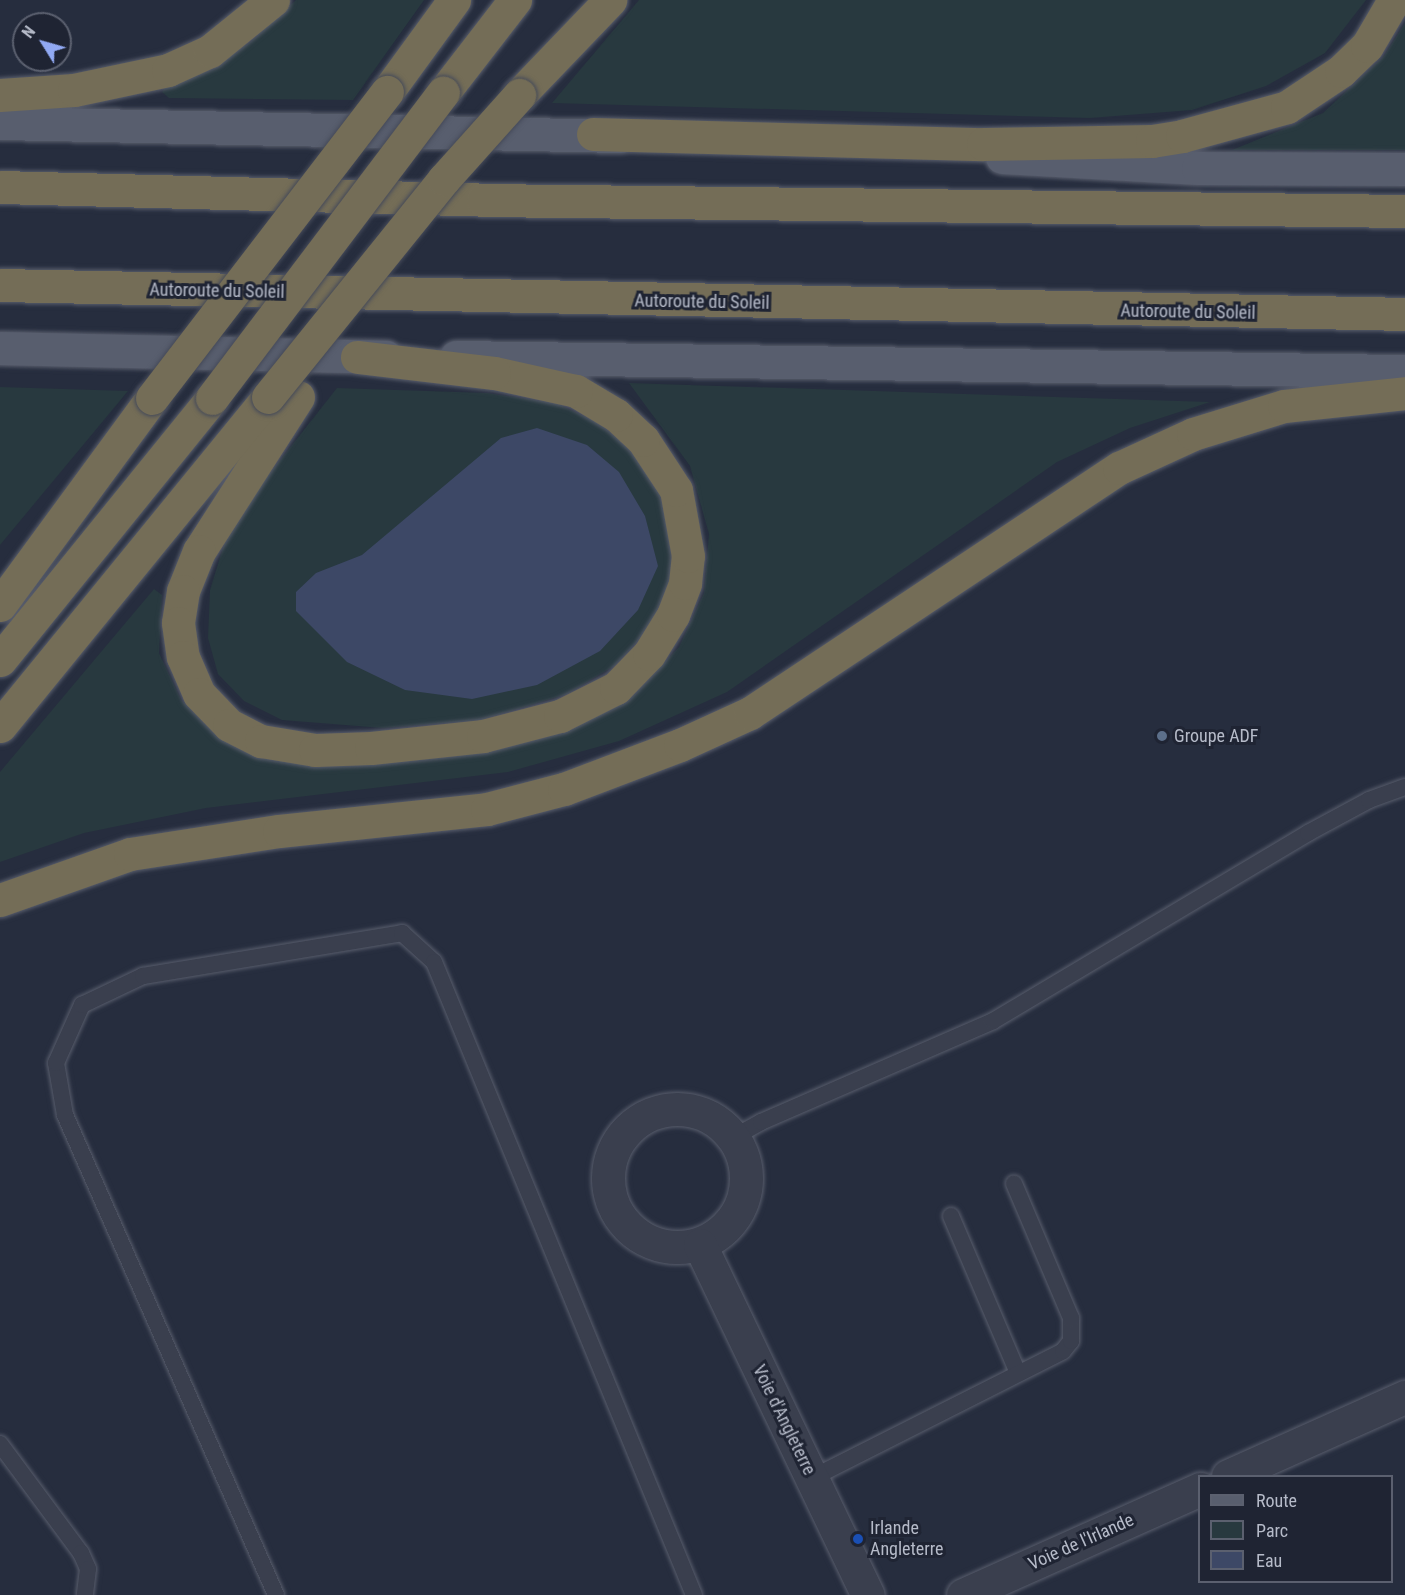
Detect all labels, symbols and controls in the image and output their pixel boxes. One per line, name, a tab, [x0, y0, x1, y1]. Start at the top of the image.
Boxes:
north arrow	[12, 12, 72, 72]
text: N	[18, 22, 39, 42]
street label: Autoroute du Soleil	[149, 279, 285, 303]
street label: Autoroute du Soleil	[634, 290, 770, 314]
street label: Autoroute du Soleil	[1120, 300, 1256, 324]
place label: Groupe ADF	[1174, 725, 1258, 747]
marker: Groupe ADF	[1155, 729, 1169, 743]
street label: Voie d'Angleterre	[748, 1361, 820, 1479]
legend	[1198, 1475, 1393, 1583]
text: Route	[1256, 1490, 1297, 1511]
street label: Voie de l'Irlande	[1025, 1509, 1137, 1575]
place label: Irlande Angleterre	[870, 1518, 944, 1561]
text: Parc	[1256, 1520, 1288, 1541]
marker: Irlande Angleterre	[851, 1532, 865, 1546]
text: Eau	[1256, 1550, 1282, 1571]

